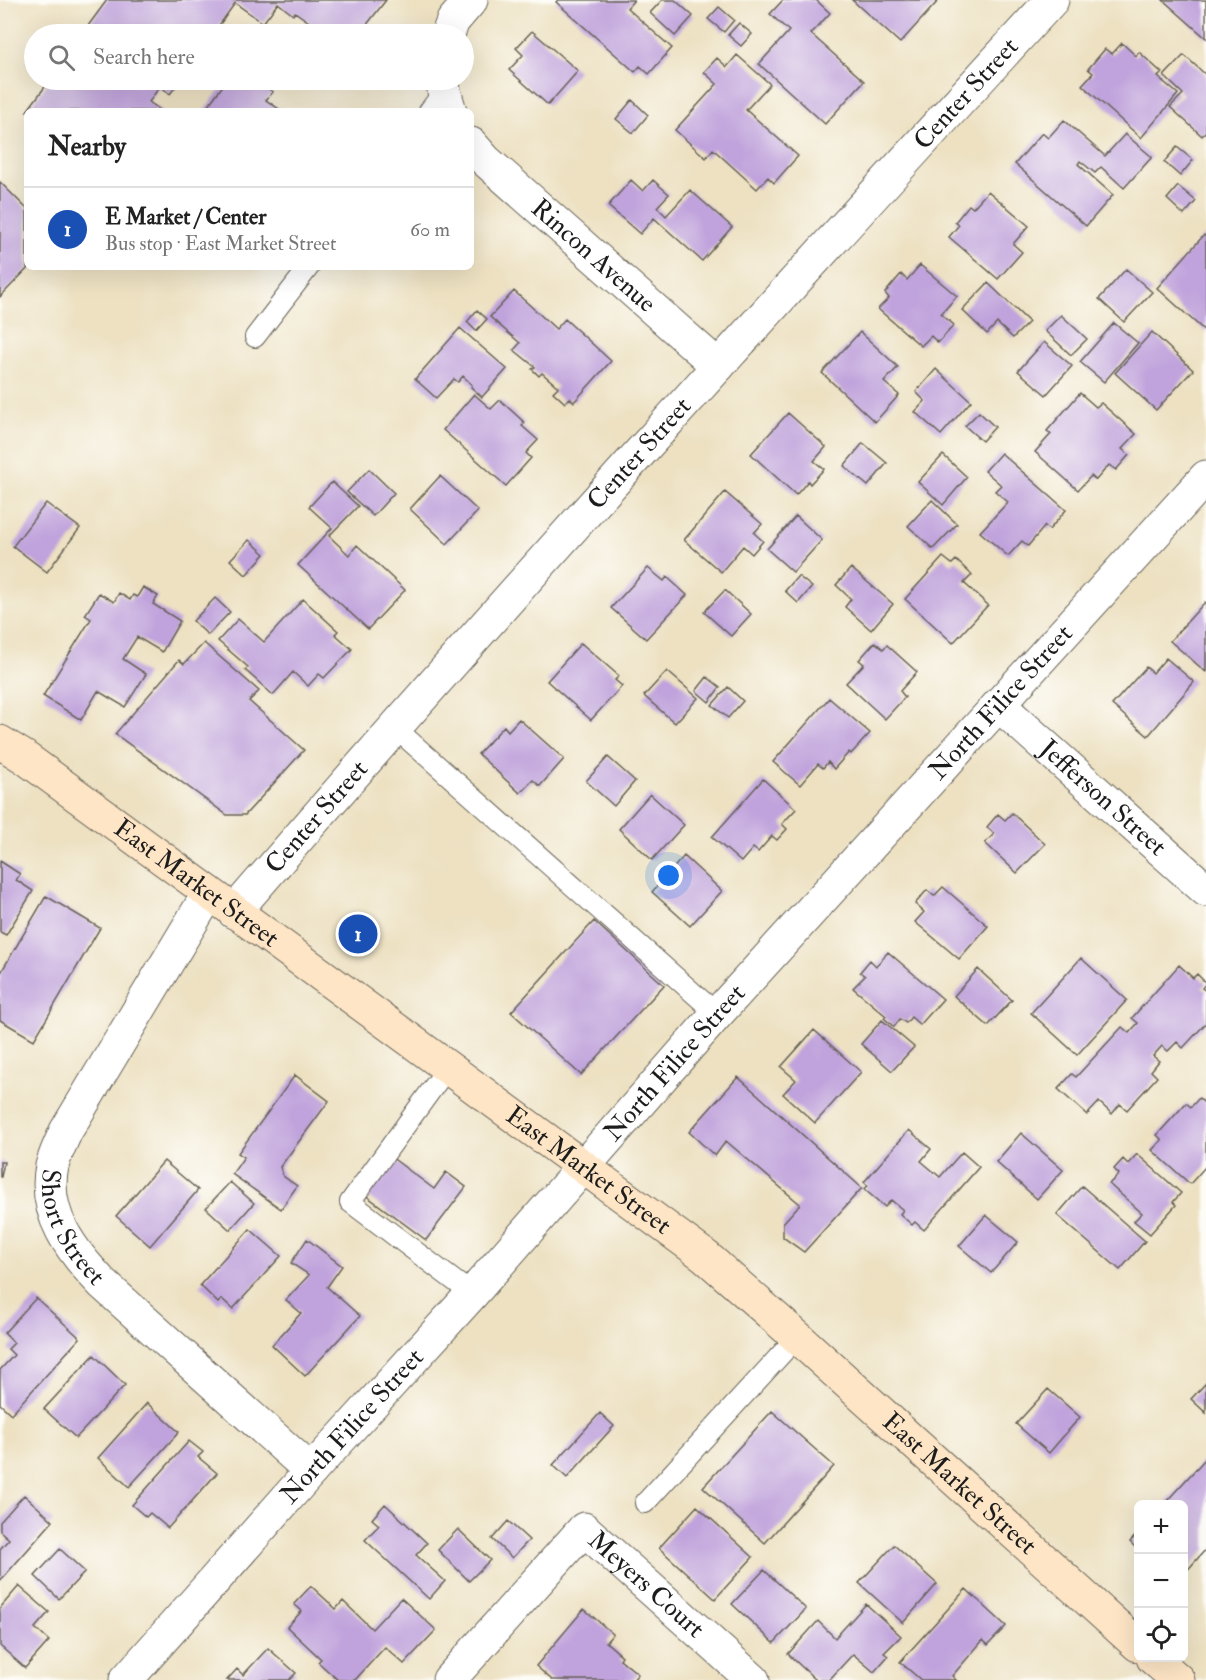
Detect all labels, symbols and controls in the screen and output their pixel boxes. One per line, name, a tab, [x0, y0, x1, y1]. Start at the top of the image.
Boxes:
search box	[24, 24, 474, 90]
street label: Center Street	[907, 31, 1025, 156]
icon: search	[45, 41, 78, 74]
text: Search here	[93, 43, 195, 71]
text: Nearby	[48, 131, 126, 163]
street label: Rincon Avenue	[524, 192, 663, 320]
text: E Market / Center	[105, 203, 266, 231]
text: 1	[64, 217, 71, 242]
text: 60 m	[410, 217, 450, 242]
text: Bus stop · East Market Street	[105, 231, 336, 256]
street label: Center Street	[580, 391, 698, 516]
street label: North Filice Street	[922, 618, 1079, 786]
street label: Jefferson Street	[1032, 732, 1173, 863]
street label: Center Street	[258, 754, 375, 880]
street label: East Market Street	[107, 812, 285, 954]
your location	[654, 861, 683, 890]
pin: 1	[338, 912, 378, 956]
street label: North Filice Street	[597, 977, 752, 1148]
street label: East Market Street	[499, 1099, 677, 1242]
street label: Short Street	[34, 1168, 112, 1292]
street label: North Filice Street	[274, 1342, 431, 1510]
street label: East Market Street	[876, 1406, 1043, 1562]
map controls	[1134, 1500, 1188, 1662]
button: +	[1134, 1500, 1188, 1554]
street label: Meyers Court	[582, 1524, 711, 1645]
button: −	[1134, 1554, 1188, 1608]
button: locate	[1134, 1608, 1188, 1662]

